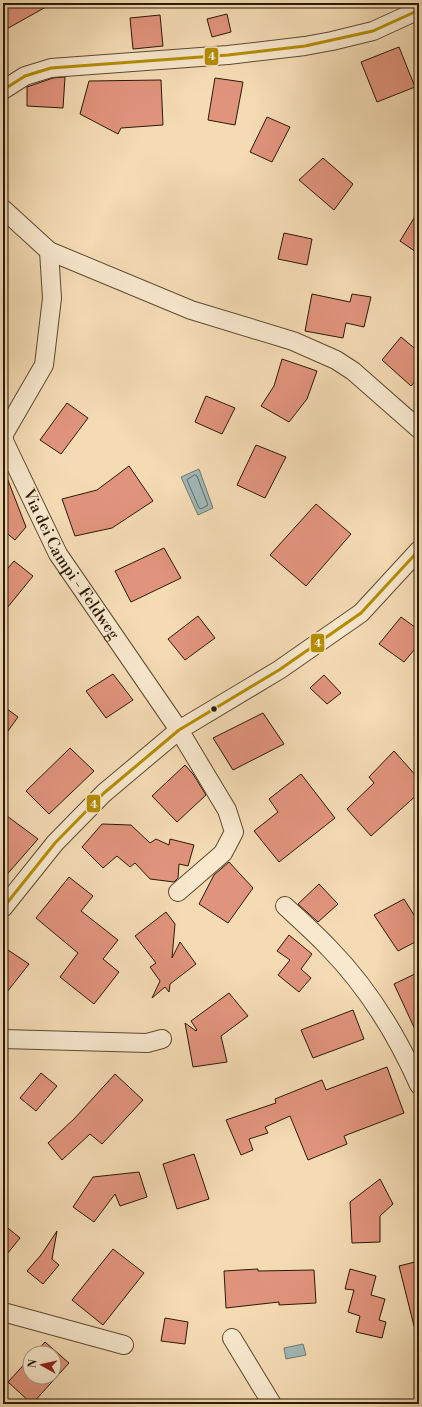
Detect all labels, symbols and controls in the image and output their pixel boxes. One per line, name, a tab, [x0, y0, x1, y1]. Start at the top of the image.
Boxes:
line badge: 4	[204, 47, 219, 66]
text: 4	[208, 50, 216, 64]
street label: Via dei Campi - Feldweg	[18, 485, 124, 644]
line badge: 4	[310, 633, 325, 653]
text: 4	[314, 637, 322, 651]
unlabelled marker	[209, 704, 219, 714]
line badge: 4	[86, 794, 101, 813]
text: 4	[90, 798, 98, 812]
north arrow	[22, 1345, 62, 1385]
text: N	[26, 1358, 41, 1369]

